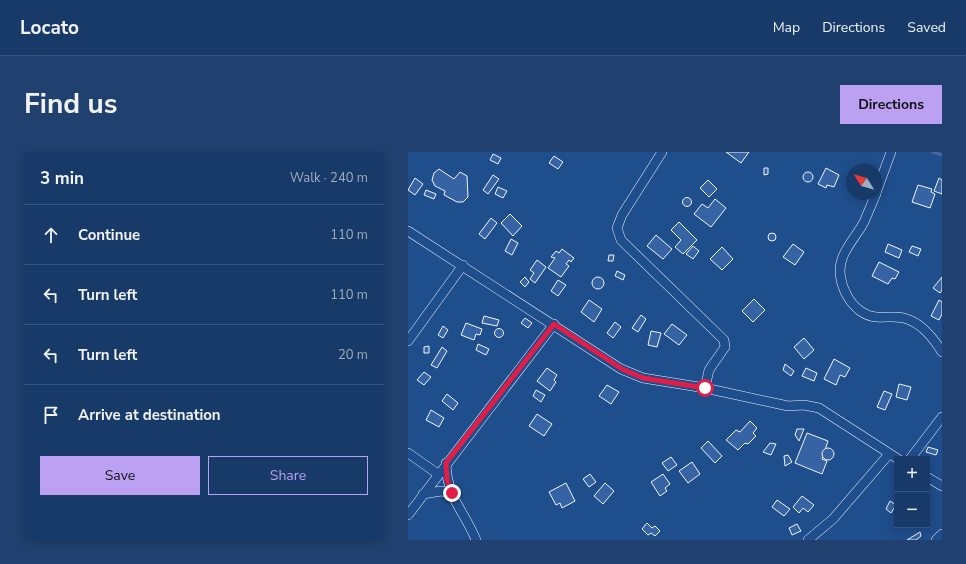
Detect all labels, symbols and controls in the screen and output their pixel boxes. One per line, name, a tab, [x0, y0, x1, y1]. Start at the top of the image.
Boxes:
text: Locato	[20, 15, 79, 41]
text: Map	[773, 18, 800, 37]
text: Directions	[822, 18, 885, 37]
text: Saved	[907, 18, 946, 37]
text: Find us	[24, 85, 118, 123]
button: Directions	[840, 85, 942, 124]
north arrow	[846, 164, 882, 200]
text: 3 min	[40, 167, 84, 190]
text: Walk · 240 m	[290, 169, 368, 187]
icon: ahead	[40, 224, 62, 246]
text: Continue	[78, 225, 140, 245]
text: 110 m	[330, 226, 368, 244]
icon: left	[40, 284, 62, 306]
text: Turn left	[78, 285, 137, 305]
text: 110 m	[330, 286, 368, 304]
icon: left	[40, 344, 62, 366]
text: Turn left	[78, 345, 137, 365]
text: 20 m	[338, 346, 368, 364]
route start	[696, 379, 714, 397]
icon: arrive	[40, 404, 62, 426]
text: Arrive at destination	[78, 405, 221, 425]
button: Save	[40, 456, 200, 495]
button: Share	[208, 456, 368, 495]
map controls	[894, 456, 930, 528]
button: +	[894, 456, 930, 492]
route end	[443, 484, 461, 502]
button: −	[894, 492, 930, 528]

